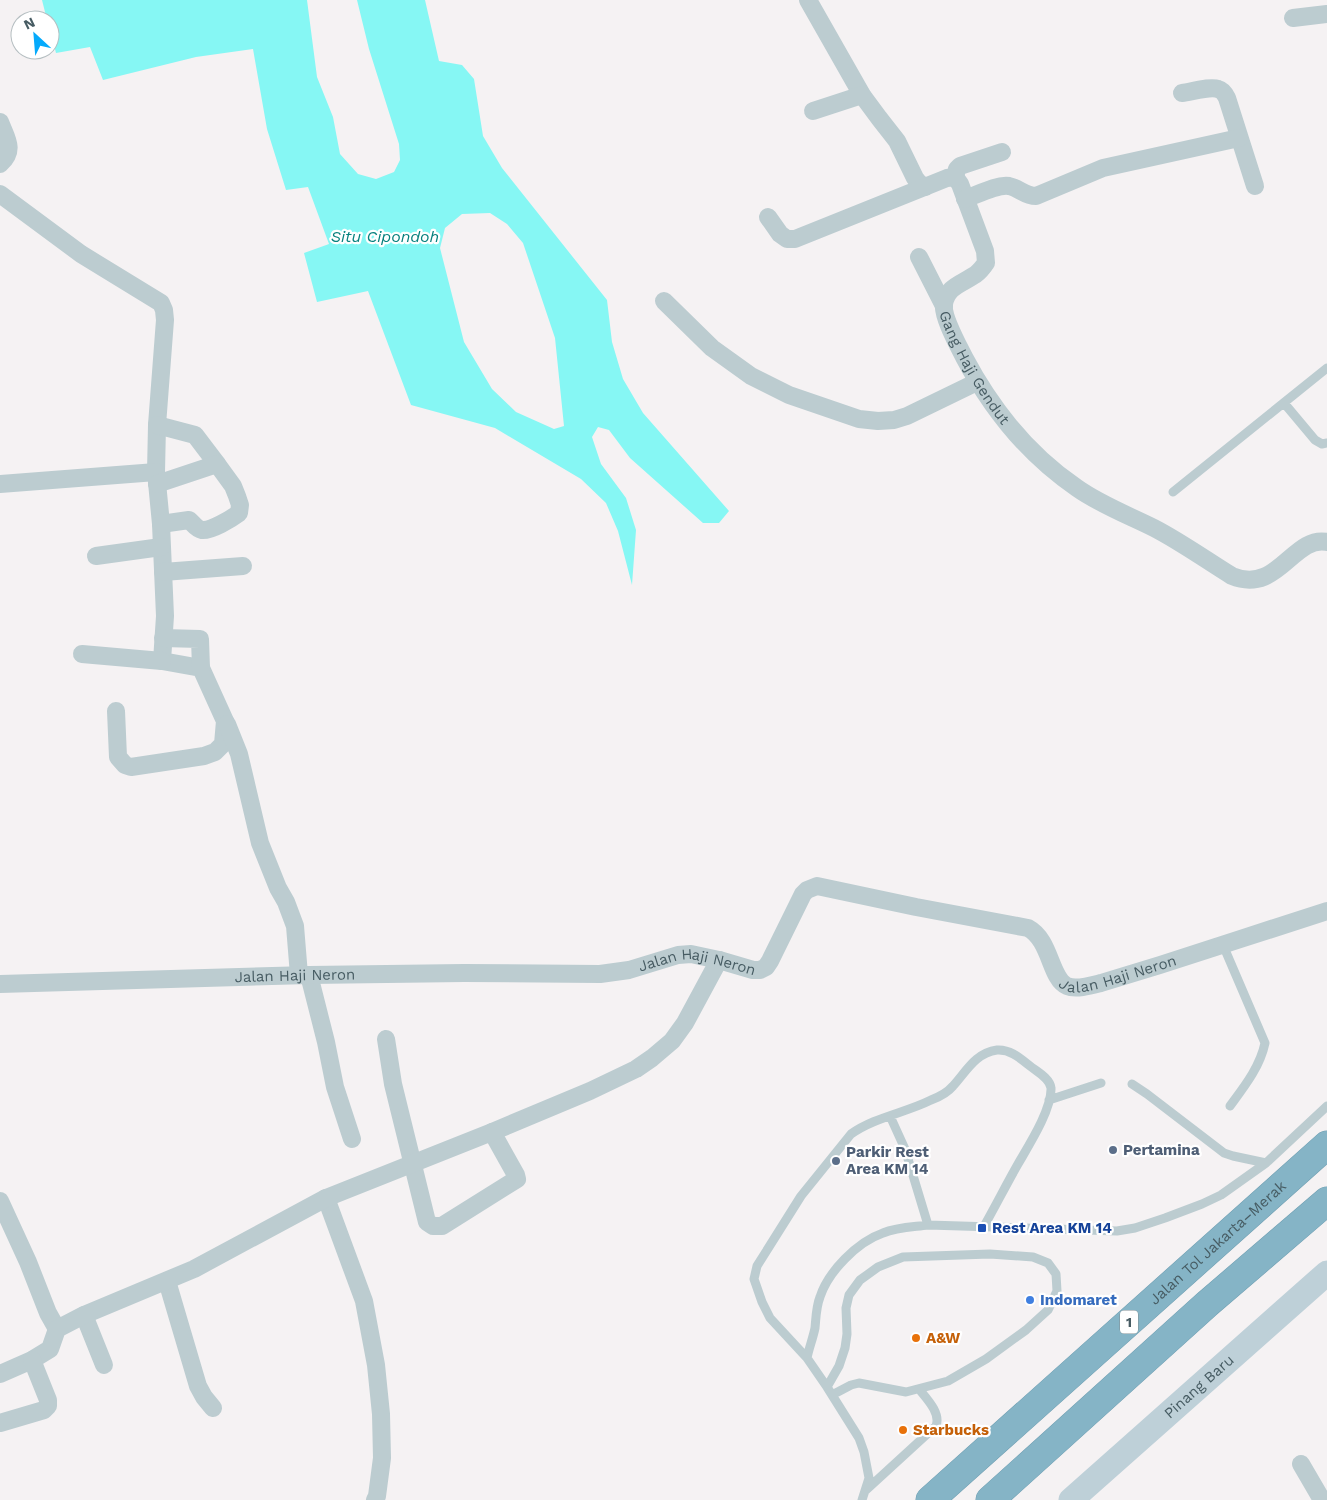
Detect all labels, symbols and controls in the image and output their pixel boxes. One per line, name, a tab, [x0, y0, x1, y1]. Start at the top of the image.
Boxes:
north arrow	[10, 10, 60, 60]
text: N	[21, 14, 37, 33]
water label: Situ Cipondoh	[331, 227, 439, 246]
street label: Gang Haji Gendut	[936, 309, 1014, 429]
street label: Jalan Haji Neron	[636, 945, 758, 979]
street label: Jalan Haji Neron	[1055, 951, 1179, 997]
street label: Jalan Haji Neron	[234, 965, 355, 986]
place label: Pertamina	[1123, 1141, 1200, 1159]
place label: Parkir Rest Area KM 14	[846, 1143, 929, 1178]
marker: Pertamina	[1107, 1144, 1119, 1156]
marker: Parkir Rest Area KM 14	[830, 1155, 842, 1167]
street label: Jalan Tol Jakarta–Merak	[1146, 1177, 1290, 1308]
place label: Rest Area KM 14	[992, 1219, 1112, 1237]
marker: Rest Area KM 14	[976, 1222, 988, 1234]
place label: Indomaret	[1040, 1291, 1117, 1309]
marker: Indomaret	[1024, 1294, 1036, 1306]
road number: 1	[1120, 1310, 1138, 1334]
place label: A&W	[926, 1329, 960, 1347]
marker: A&W	[910, 1332, 922, 1344]
street label: Pinang Baru	[1160, 1351, 1237, 1422]
place label: Starbucks	[913, 1421, 989, 1439]
marker: Starbucks	[897, 1424, 909, 1436]

